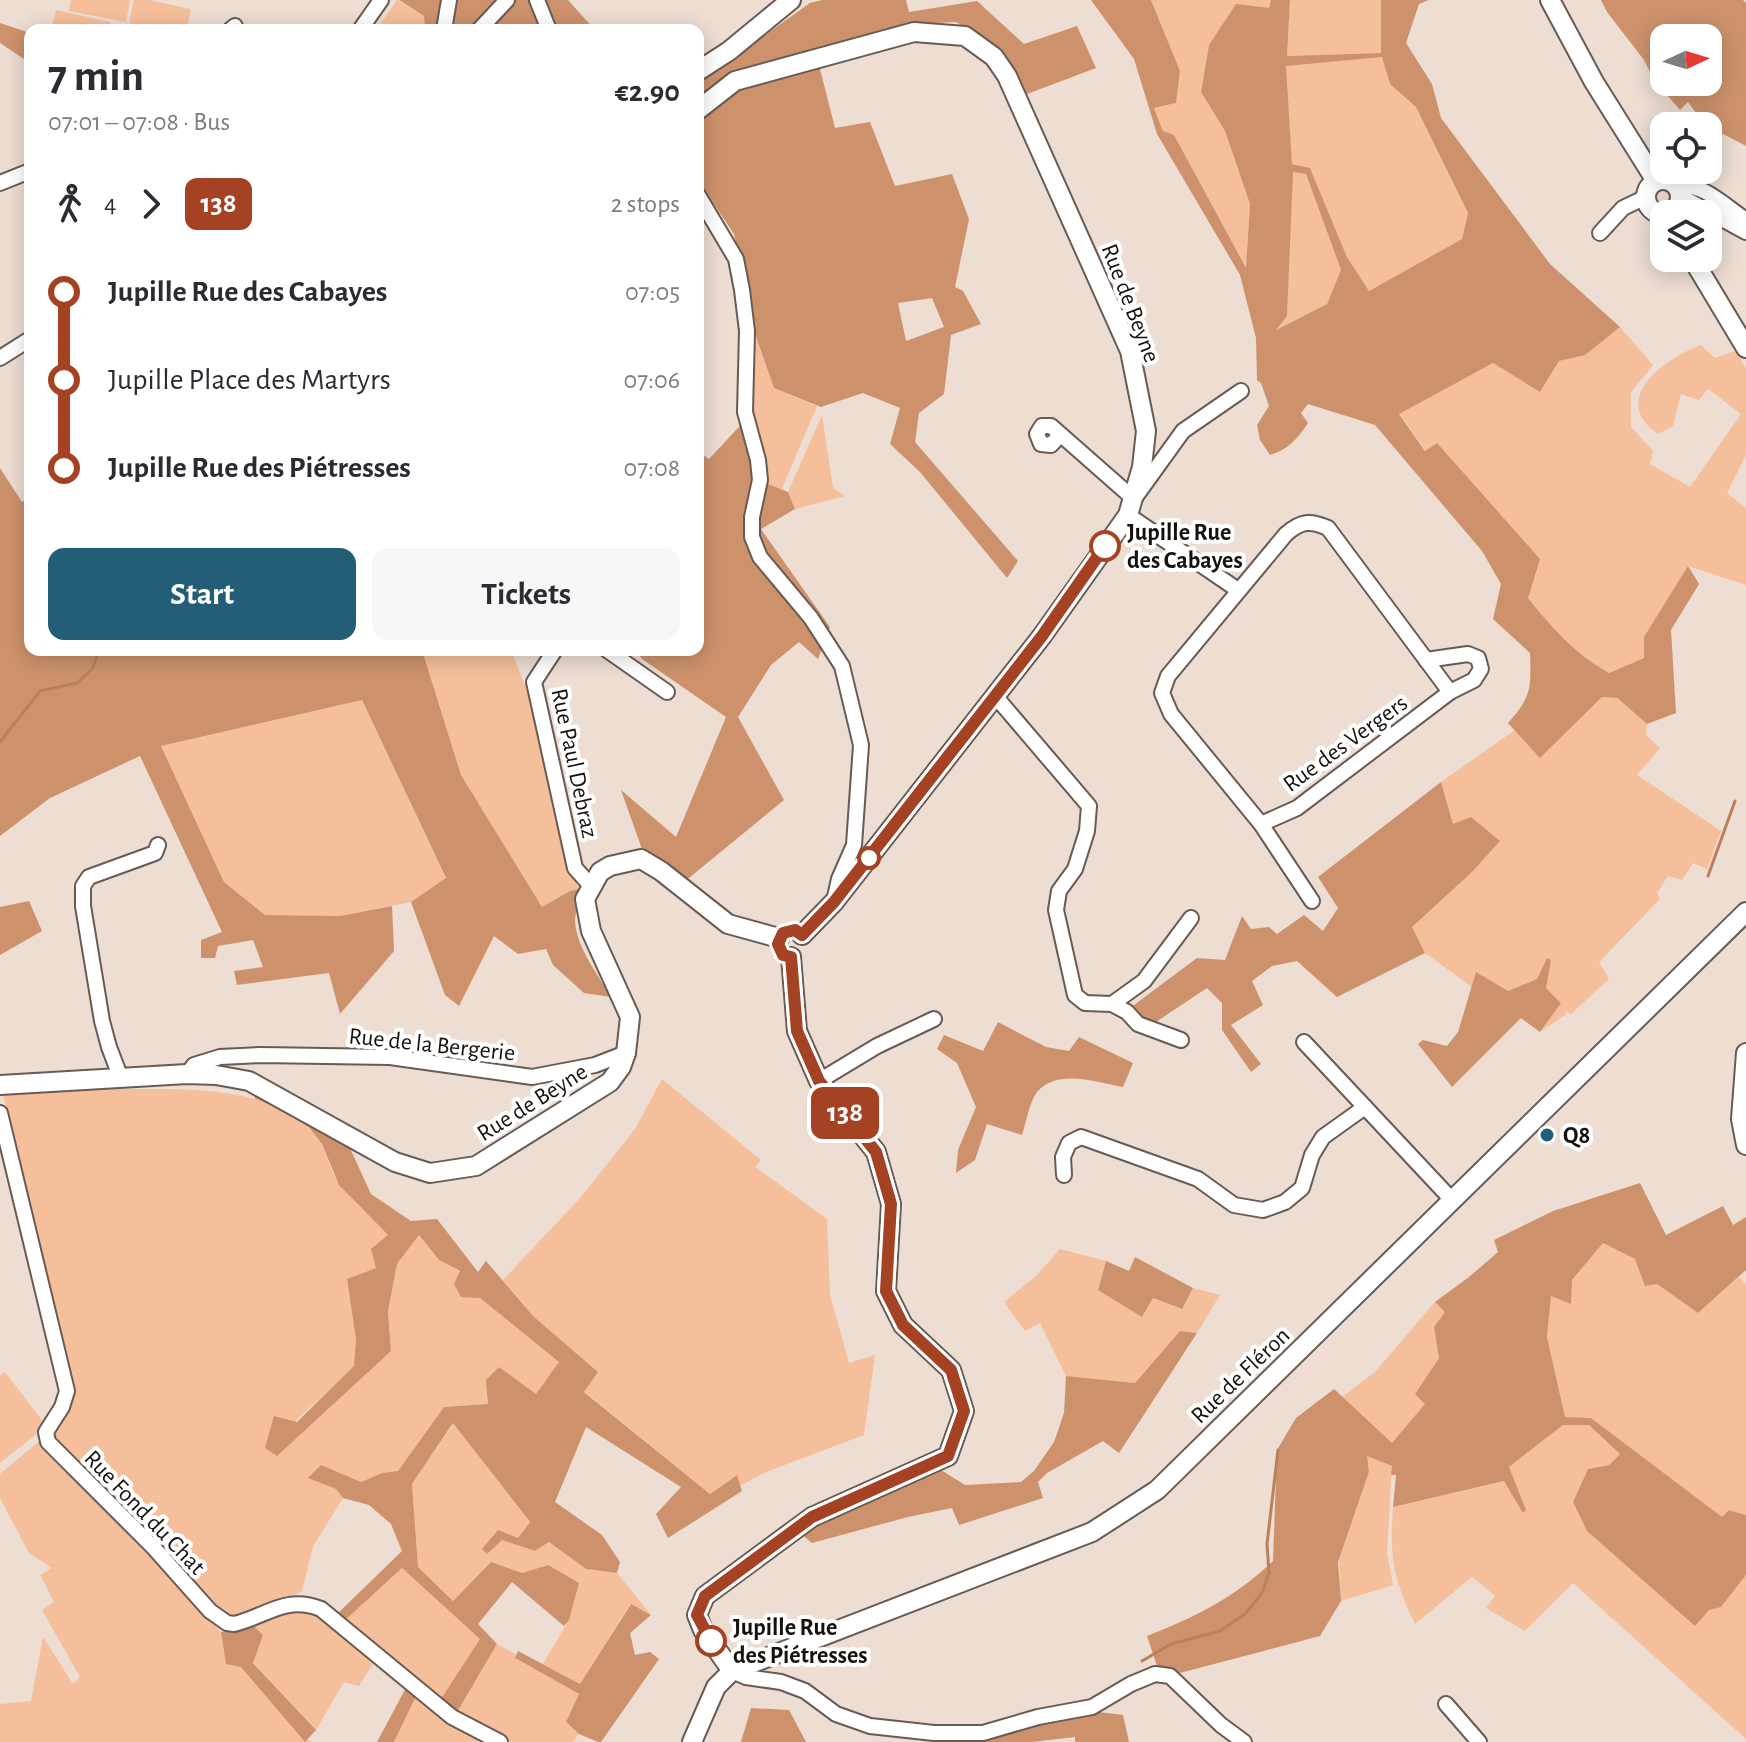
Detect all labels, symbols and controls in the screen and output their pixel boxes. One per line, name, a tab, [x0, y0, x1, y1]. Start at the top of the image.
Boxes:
north arrow	[1650, 24, 1722, 96]
map controls	[1650, 24, 1722, 272]
text: 7 min	[48, 55, 144, 99]
text: €2.90	[615, 77, 680, 107]
text: 07:01 – 07:08 · Bus	[48, 109, 230, 135]
button: locate	[1650, 112, 1722, 184]
icon: walk	[48, 182, 92, 226]
icon: forward	[129, 182, 173, 226]
text: 138	[201, 190, 236, 218]
text: 4	[104, 191, 117, 217]
text: 2 stops	[611, 191, 680, 217]
button: layers	[1650, 200, 1722, 272]
street label: Rue de Beyne	[1096, 241, 1164, 366]
text: Jupille Rue des Cabayes	[108, 277, 387, 307]
text: 07:05	[625, 279, 680, 305]
text: Jupille Place des Martyrs	[108, 365, 391, 395]
text: 07:06	[624, 367, 680, 393]
text: Jupille Rue des Piétresses	[108, 453, 411, 483]
text: 07:08	[623, 455, 680, 481]
place label: Jupille Rue des Cabayes	[1127, 521, 1243, 573]
marker: Jupille Rue des Cabayes	[1090, 531, 1120, 561]
button: Start	[48, 548, 356, 640]
button: Tickets	[372, 548, 680, 640]
street label: Rue Paul Debraz	[546, 686, 602, 840]
street label: Rue des Vergers	[1279, 691, 1412, 797]
unlabelled marker	[858, 847, 880, 869]
street label: Rue de la Bergerie	[347, 1024, 516, 1066]
street label: Rue de Beyne	[473, 1060, 592, 1146]
line badge: 138	[799, 1087, 891, 1139]
text: 138	[827, 1099, 863, 1127]
place label: Q8	[1563, 1124, 1590, 1148]
marker: Q8	[1538, 1126, 1556, 1144]
street label: Rue de Fléron	[1187, 1323, 1295, 1428]
street label: Rue Fond du Chat	[79, 1446, 210, 1580]
place label: Jupille Rue des Piétresses	[733, 1616, 867, 1668]
marker: Jupille Rue des Piétresses	[696, 1626, 726, 1656]

